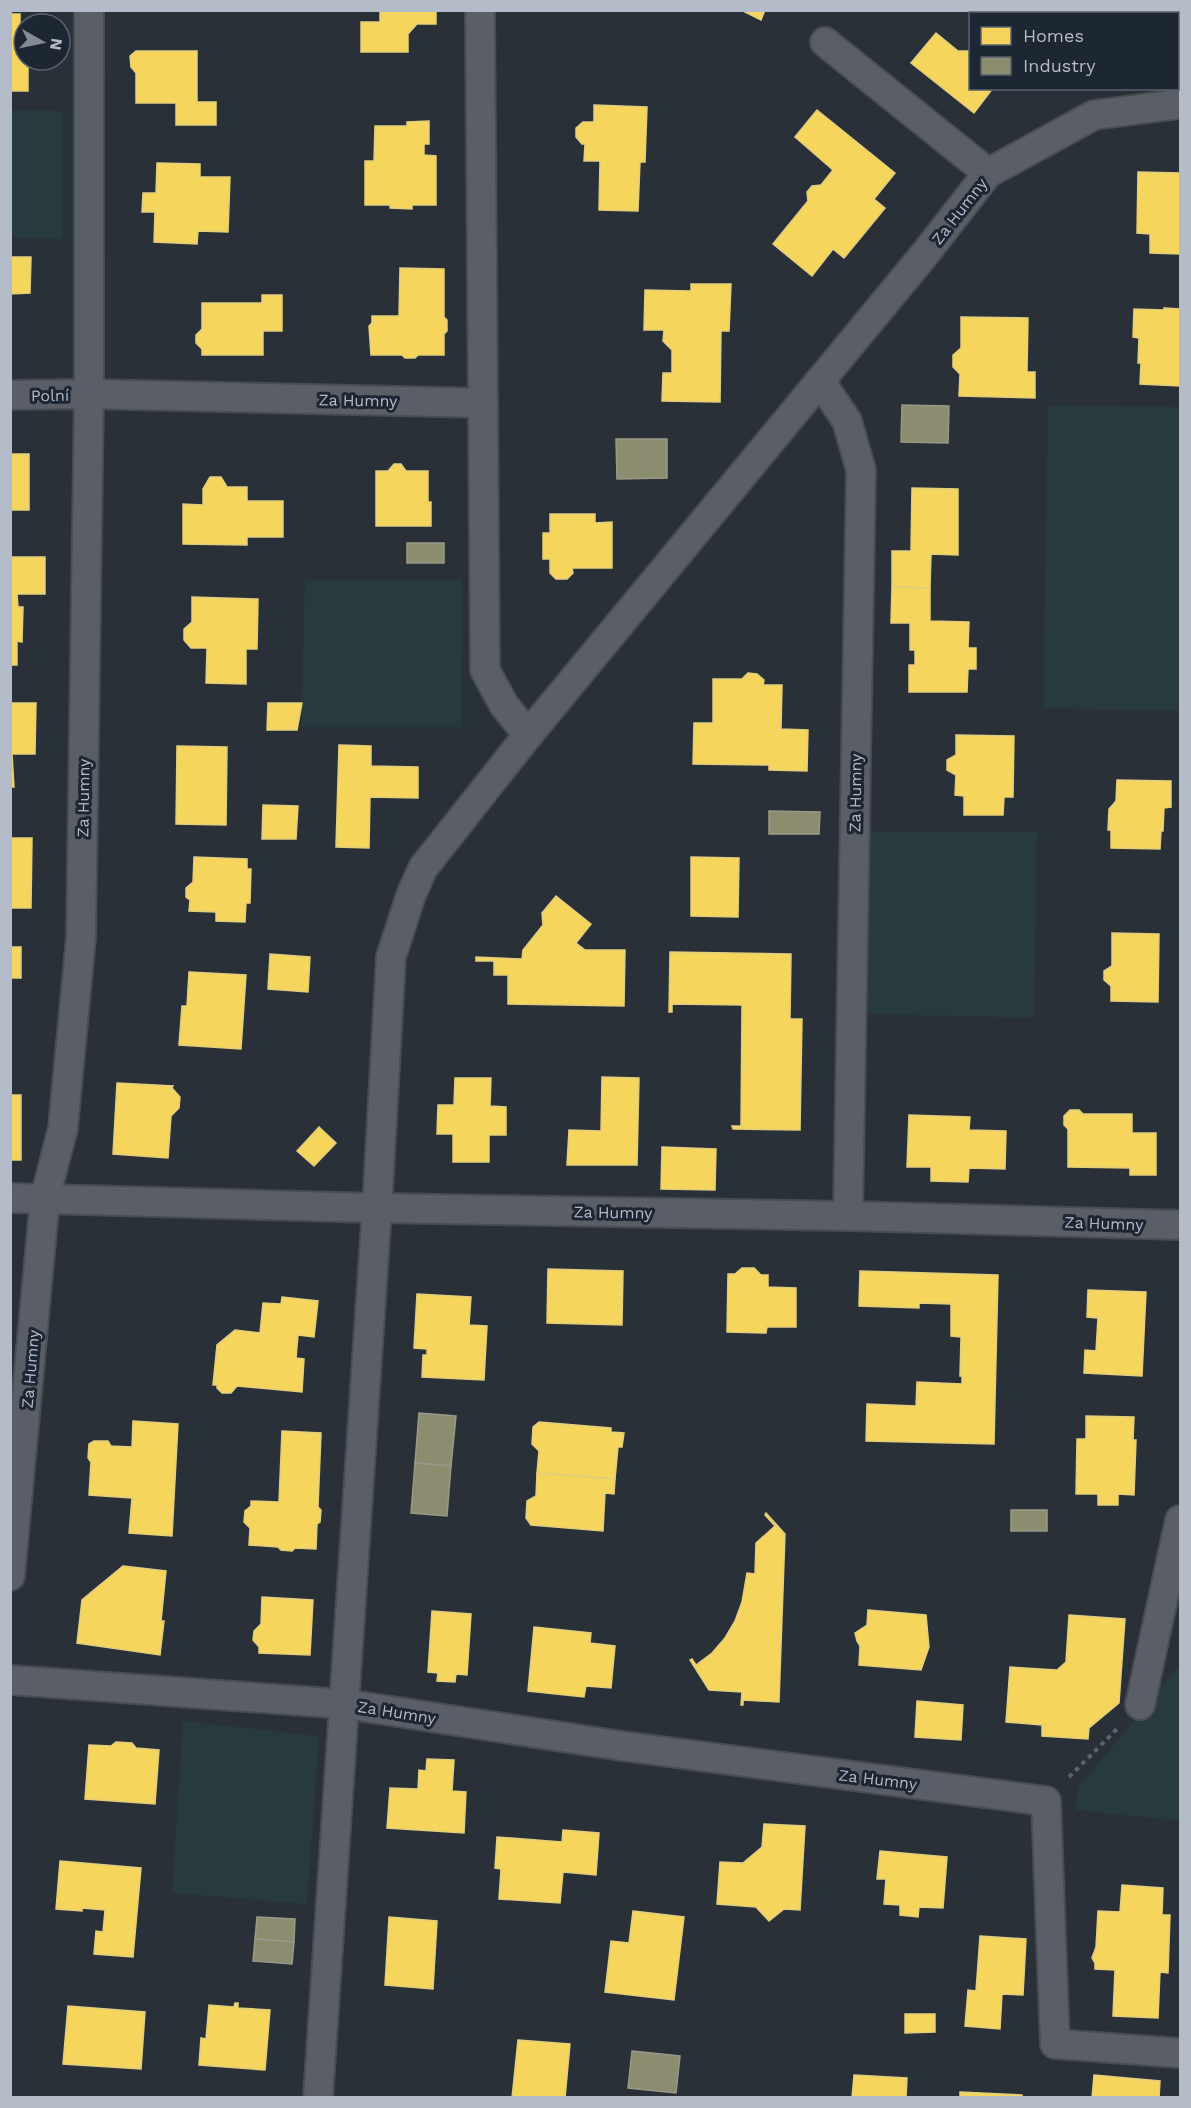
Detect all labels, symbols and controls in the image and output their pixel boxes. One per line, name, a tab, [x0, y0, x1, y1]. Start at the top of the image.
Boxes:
north arrow	[12, 12, 72, 72]
legend	[969, 12, 1179, 90]
text: Homes	[1023, 25, 1084, 46]
text: N	[46, 37, 67, 52]
text: Industry	[1023, 55, 1096, 76]
street label: Za Humny	[928, 174, 992, 248]
street label: Polní	[31, 386, 69, 405]
street label: Za Humny	[318, 390, 398, 411]
street label: Za Humny	[845, 753, 866, 833]
street label: Za Humny	[73, 758, 94, 838]
street label: Za Humny	[573, 1202, 653, 1223]
street label: Za Humny	[1064, 1213, 1144, 1234]
street label: Za Humny	[18, 1328, 43, 1409]
street label: Za Humny	[356, 1697, 438, 1728]
street label: Za Humny	[838, 1765, 919, 1794]

